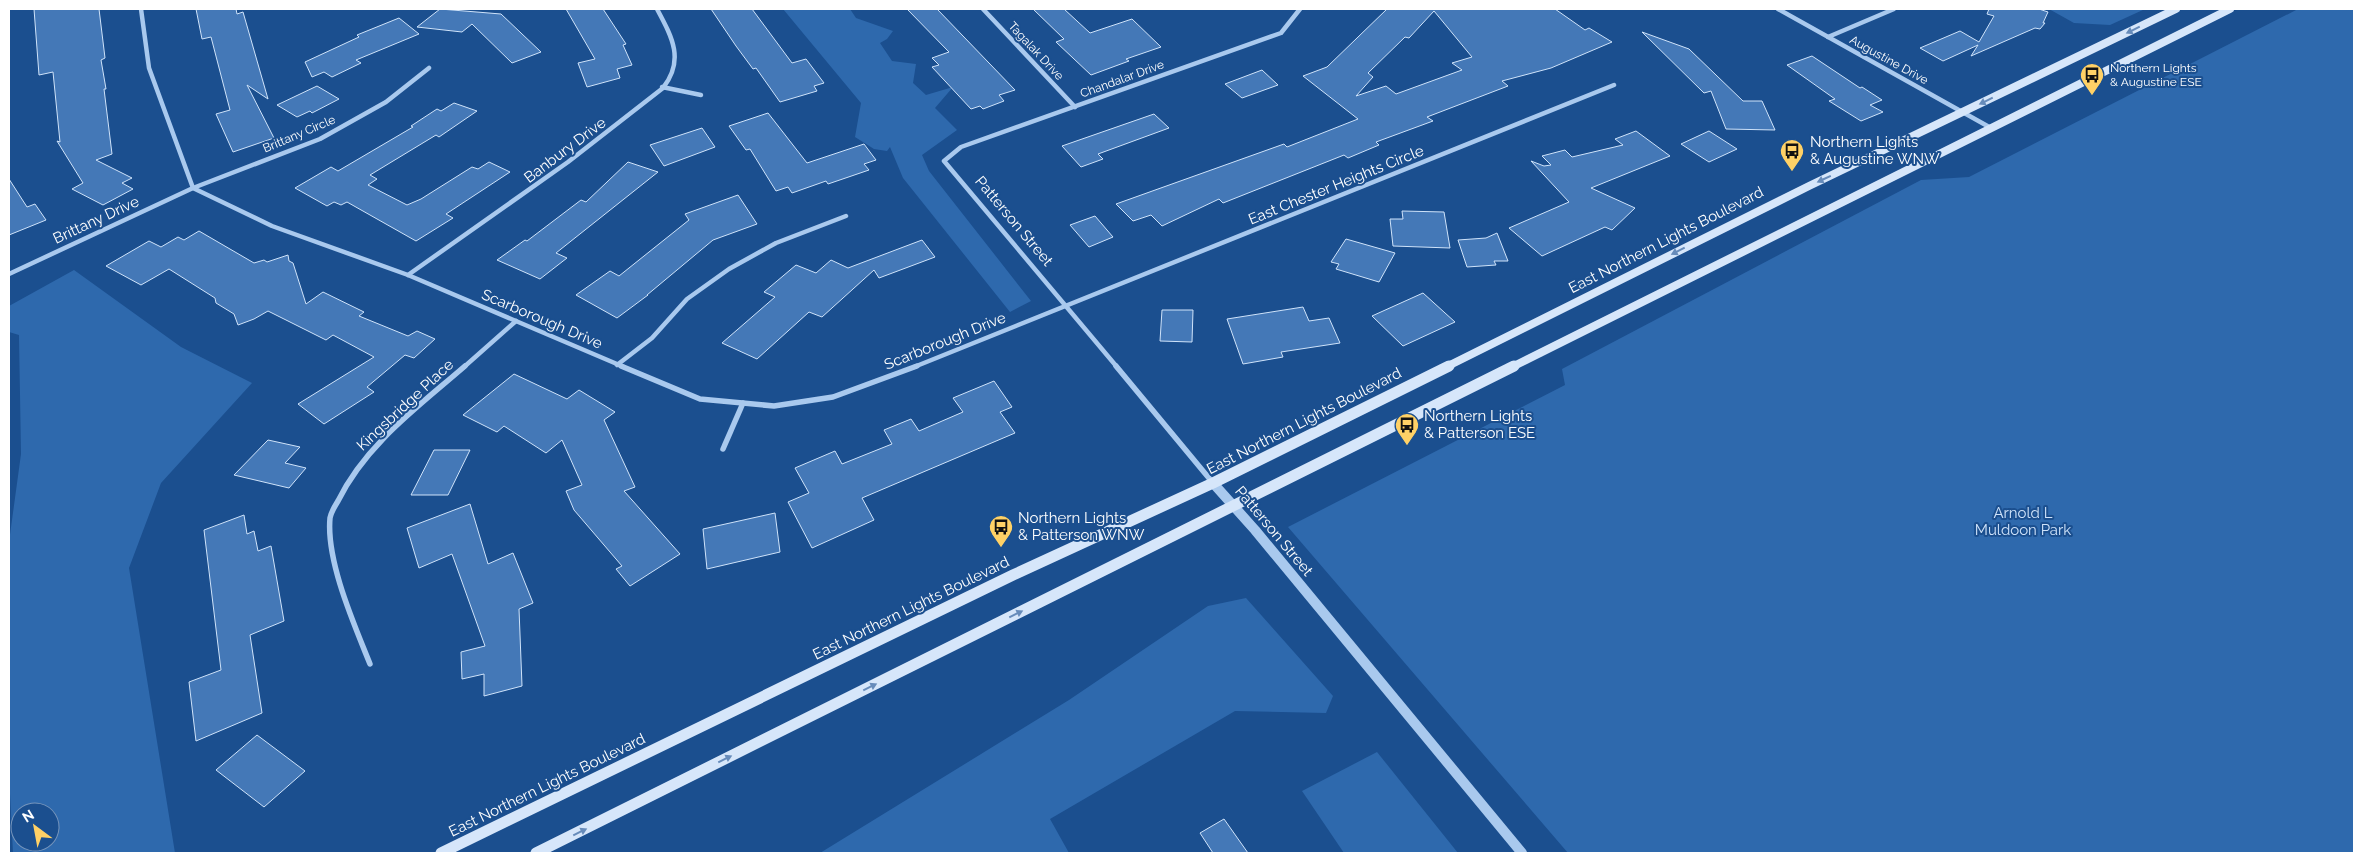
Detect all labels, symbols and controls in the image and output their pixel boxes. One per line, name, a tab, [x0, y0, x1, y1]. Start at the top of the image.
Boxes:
street label: Tagalak Drive	[1006, 19, 1066, 83]
one-way arrow	[2125, 26, 2140, 34]
street label: Augustine Drive	[1847, 33, 1931, 87]
street label: Chandalar Drive	[1078, 57, 1166, 101]
place label: Northern Lights & Augustine ESE	[2110, 61, 2202, 89]
bus stop icon: Northern Lights & Augustine ESE	[2079, 62, 2105, 96]
one-way arrow	[1979, 97, 1994, 105]
street label: Brittany Circle	[261, 112, 337, 156]
street label: Banbury Drive	[521, 113, 610, 187]
place label: Northern Lights & Augustine WNW	[1810, 133, 1940, 168]
bus stop icon: Northern Lights & Augustine WNW	[1779, 138, 1805, 172]
street label: East Chester Heights Circle	[1246, 141, 1427, 228]
street label: Patterson Street	[971, 172, 1057, 270]
one-way arrow	[1817, 175, 1831, 183]
street label: East Northern Lights Boulevard	[1566, 183, 1766, 297]
street label: Brittany Drive	[50, 192, 142, 248]
one-way arrow	[1671, 247, 1686, 255]
street label: Scarborough Drive	[479, 285, 605, 353]
street label: Scarborough Drive	[882, 308, 1009, 374]
street label: Kingsbridge Place	[353, 355, 457, 454]
street label: East Northern Lights Boulevard	[1204, 364, 1404, 478]
place label: Northern Lights & Patterson ESE	[1424, 407, 1535, 442]
bus stop icon: Northern Lights & Patterson ESE	[1394, 412, 1420, 446]
street label: Patterson Street	[1231, 482, 1317, 580]
park label: Arnold L Muldoon Park	[1975, 504, 2071, 539]
place label: Northern Lights & Patterson WNW	[1018, 509, 1145, 544]
bus stop icon: Northern Lights & Patterson WNW	[988, 514, 1014, 548]
street label: East Northern Lights Boulevard	[810, 552, 1012, 664]
one-way arrow	[1009, 610, 1023, 618]
one-way arrow	[863, 682, 878, 691]
street label: East Northern Lights Boulevard	[446, 729, 648, 841]
one-way arrow	[718, 755, 732, 763]
north arrow	[10, 802, 60, 852]
text: N	[19, 806, 37, 826]
one-way arrow	[572, 827, 587, 836]

